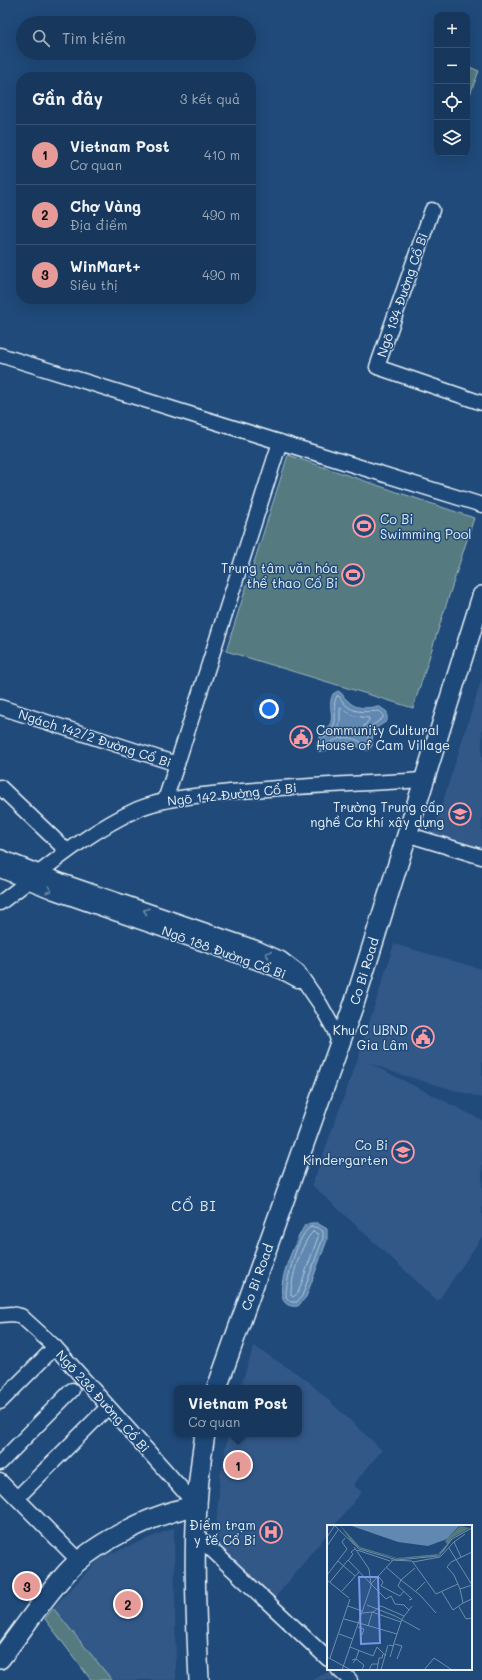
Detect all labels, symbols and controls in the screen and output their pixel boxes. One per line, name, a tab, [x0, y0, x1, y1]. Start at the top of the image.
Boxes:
map controls	[434, 12, 470, 156]
button: +	[434, 12, 470, 48]
search box	[16, 16, 256, 60]
icon: search	[30, 27, 52, 49]
text: Tìm kiếm	[62, 28, 126, 48]
button: −	[434, 48, 470, 84]
button: locate	[434, 84, 470, 120]
text: Gần đây	[32, 87, 103, 109]
text: 3 kết quả	[180, 90, 240, 107]
button: layers	[434, 120, 470, 156]
text: Vietnam Post	[70, 136, 169, 156]
text: 1	[42, 146, 48, 163]
text: 410 m	[204, 146, 240, 163]
text: Cơ quan	[70, 156, 122, 173]
text: Chợ Vàng	[70, 196, 141, 216]
text: 2	[41, 206, 49, 223]
text: 490 m	[202, 206, 240, 223]
text: Địa điểm	[70, 216, 127, 233]
street label: Ngõ 134 Đường Cổ Bi	[372, 230, 431, 359]
text: WinMart+	[70, 256, 141, 276]
text: 3	[41, 266, 49, 283]
text: 490 m	[202, 266, 240, 283]
text: Siêu thị	[70, 276, 118, 293]
place label: Co Bi Swimming Pool	[380, 510, 472, 542]
sports icon: Co Bi Swimming Pool	[351, 513, 377, 539]
place label: Trung tâm văn hóa thể thao Cổ Bi	[221, 559, 338, 591]
sports icon: Trung tâm văn hóa thể thao Cổ Bi	[340, 562, 366, 588]
your location	[259, 699, 279, 719]
street label: Ngách 142/2 Đường Cổ Bi	[17, 705, 174, 770]
place label: Community Cultural House of Cam Village	[316, 721, 450, 753]
public building icon: Community Cultural House of Cam Village	[288, 724, 314, 750]
street label: Ngõ 142 Đường Cổ Bi	[166, 778, 298, 809]
place label: Trường Trung cấp nghề Cơ khí xây dựng	[310, 798, 444, 830]
school or university icon: Trường Trung cấp nghề Cơ khí xây dựng	[447, 801, 473, 827]
one-way arrow	[46, 886, 53, 894]
one-way arrow	[142, 907, 149, 915]
street label: Ngõ 188 Đường Cổ Bi	[160, 921, 289, 982]
street label: Co Bi Road	[345, 935, 382, 1007]
one-way arrow	[265, 950, 272, 958]
place label: Khu C UBND Gia Lâm	[333, 1021, 408, 1053]
public building icon: Khu C UBND Gia Lâm	[410, 1024, 436, 1050]
place label: Co Bi Kindergarten	[303, 1136, 388, 1168]
school or university icon: Co Bi Kindergarten	[390, 1139, 416, 1165]
district label: CỔ BI	[171, 1196, 217, 1215]
street label: Co Bi Road	[237, 1241, 276, 1313]
street label: Ngõ 238 Đường Cổ Bi	[53, 1346, 154, 1455]
popup	[174, 1385, 302, 1437]
text: Vietnam Post	[188, 1393, 288, 1413]
text: Cơ quan	[188, 1413, 240, 1430]
pin: 1	[225, 1450, 251, 1480]
place label: Điểm trạm y tế Cổ Bi	[189, 1516, 256, 1548]
hospital icon: Điểm trạm y tế Cổ Bi	[258, 1519, 284, 1545]
inset map	[327, 1525, 472, 1670]
pin: 3	[14, 1571, 40, 1601]
pin: 2	[115, 1589, 141, 1619]

